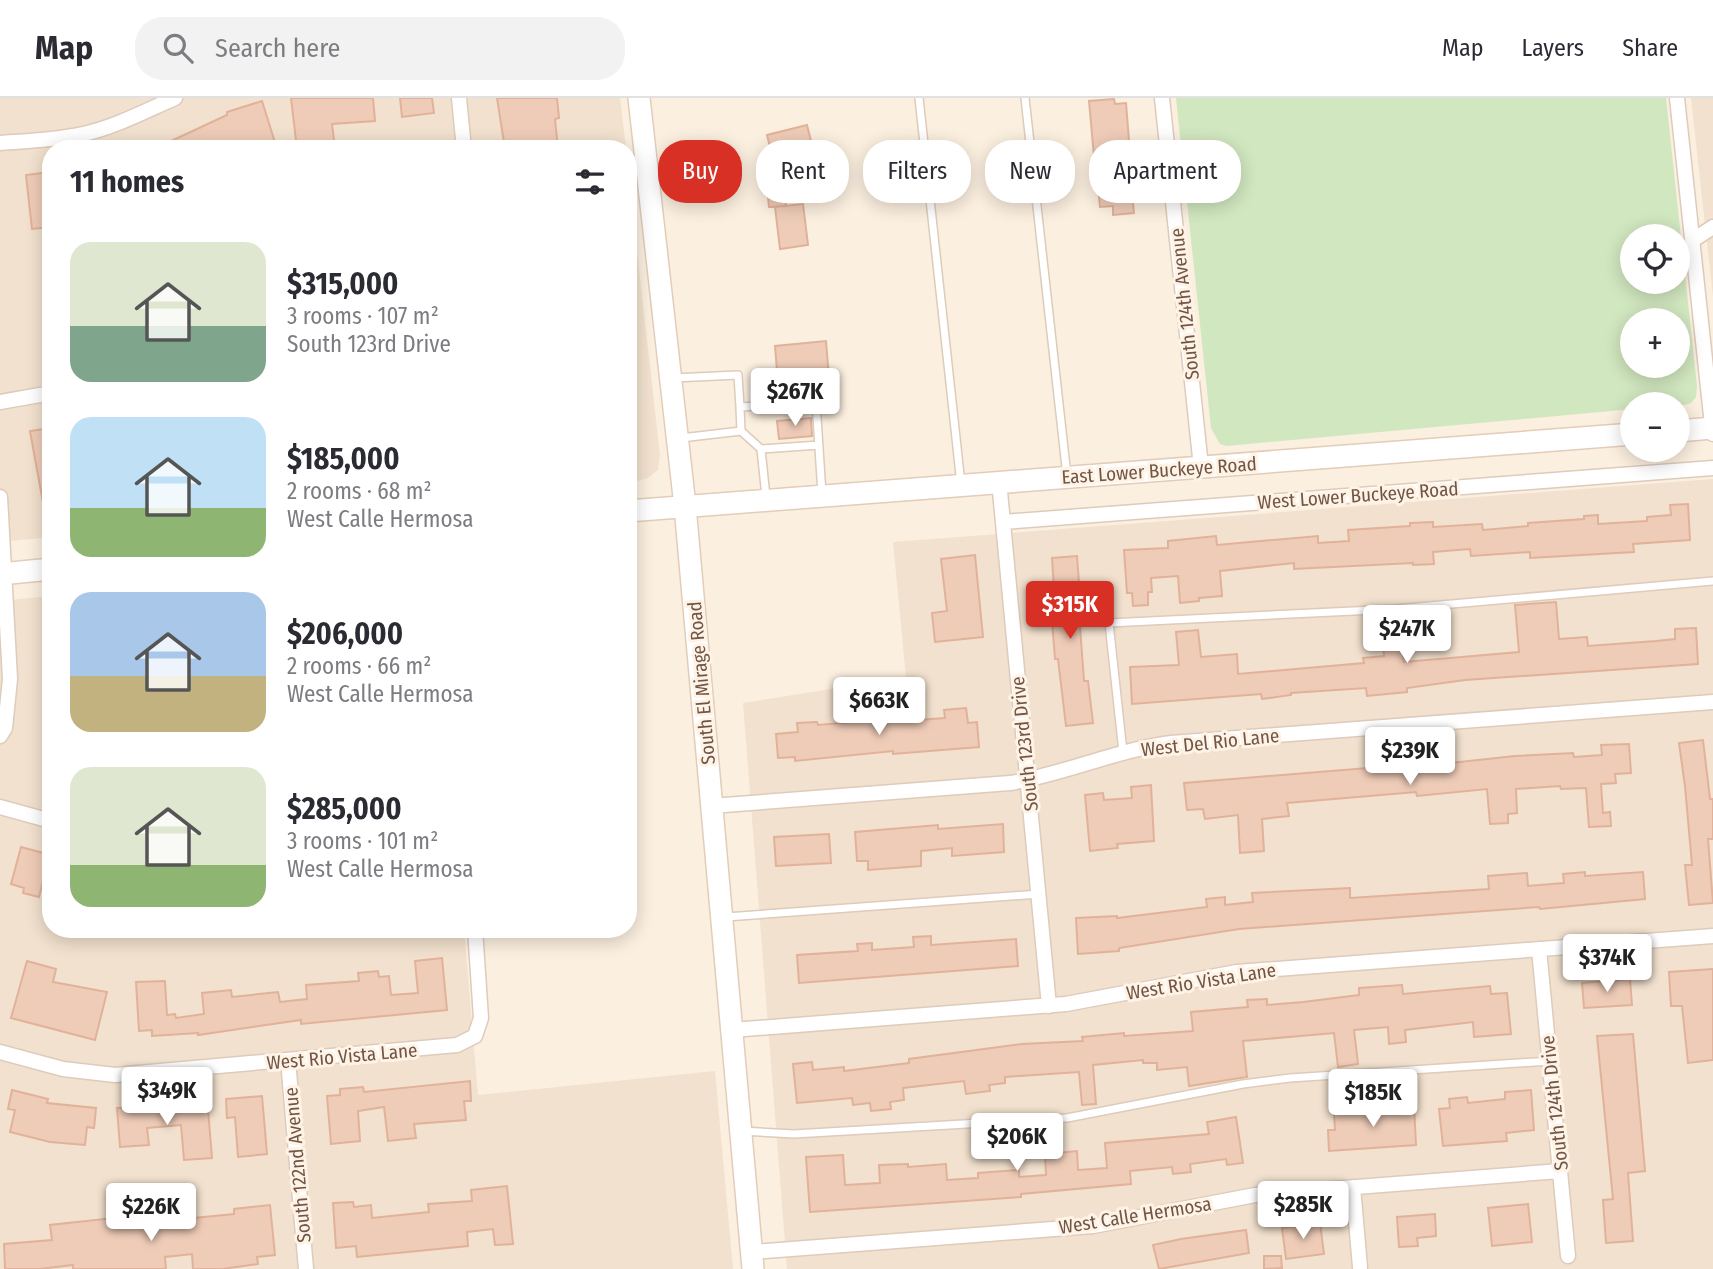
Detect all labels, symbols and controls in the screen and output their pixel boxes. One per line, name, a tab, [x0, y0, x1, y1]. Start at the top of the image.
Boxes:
search box	[135, 17, 625, 80]
text: Map	[35, 28, 93, 68]
icon: search	[159, 29, 197, 67]
text: Search here	[215, 33, 340, 64]
text: Map	[1442, 34, 1484, 62]
text: Layers	[1522, 34, 1584, 62]
text: Share	[1622, 34, 1678, 62]
chip: Buy	[658, 140, 742, 203]
chip: Rent	[756, 140, 849, 203]
chip: Filters	[863, 140, 971, 203]
chip: New	[985, 140, 1075, 203]
chip: Apartment	[1089, 140, 1241, 203]
icon: filters	[571, 163, 609, 201]
text: 11 homes	[70, 164, 184, 200]
map controls	[1620, 224, 1690, 462]
button: locate	[1620, 224, 1690, 294]
street label: South 124th Avenue	[1165, 227, 1204, 381]
text: $315,000	[287, 266, 398, 302]
icon: home	[126, 270, 210, 354]
text: 3 rooms · 107 m²	[287, 302, 439, 330]
button: +	[1620, 308, 1690, 378]
text: South 123rd Drive	[287, 330, 451, 358]
pin: $267K	[746, 368, 844, 428]
text: $267K	[767, 377, 823, 405]
button: −	[1620, 392, 1690, 462]
text: $185,000	[287, 441, 400, 477]
icon: home	[126, 445, 210, 529]
street label: East Lower Buckeye Road	[1061, 452, 1257, 489]
text: 2 rooms · 68 m²	[287, 477, 432, 505]
street label: West Lower Buckeye Road	[1257, 477, 1459, 514]
text: West Calle Hermosa	[287, 505, 473, 533]
pin: $315K	[1021, 582, 1119, 641]
text: $315K	[1042, 590, 1098, 618]
street label: South El Mirage Road	[683, 600, 720, 765]
pin: $247K	[1358, 606, 1456, 665]
text: $247K	[1379, 614, 1435, 642]
text: $206,000	[287, 616, 403, 652]
icon: home	[126, 620, 210, 704]
text: 2 rooms · 66 m²	[287, 652, 431, 680]
street label: South 123rd Drive	[1006, 675, 1043, 812]
pin: $663K	[830, 678, 928, 737]
text: West Calle Hermosa	[287, 680, 473, 708]
text: $663K	[849, 686, 909, 714]
street label: West Del Rio Lane	[1140, 724, 1280, 761]
pin: $239K	[1361, 728, 1459, 787]
text: $239K	[1381, 736, 1439, 764]
text: $285,000	[287, 791, 402, 827]
icon: home	[126, 795, 210, 879]
text: 3 rooms · 101 m²	[287, 827, 438, 855]
text: West Calle Hermosa	[287, 855, 473, 883]
pin: $374K	[1558, 934, 1656, 994]
text: $374K	[1579, 943, 1635, 971]
street label: West Rio Vista Lane	[1125, 958, 1278, 1005]
street label: South 124th Drive	[1536, 1034, 1573, 1172]
street label: West Rio Vista Lane	[266, 1038, 418, 1075]
pin: $349K	[118, 1068, 216, 1127]
pin: $185K	[1324, 1070, 1422, 1129]
text: $349K	[138, 1076, 196, 1104]
text: $185K	[1344, 1078, 1402, 1106]
street label: South 122nd Avenue	[279, 1086, 316, 1244]
pin: $206K	[968, 1114, 1066, 1173]
text: $206K	[987, 1122, 1047, 1150]
pin: $285K	[1254, 1182, 1352, 1241]
pin: $226K	[102, 1184, 200, 1243]
text: $285K	[1274, 1190, 1332, 1218]
text: $226K	[122, 1192, 180, 1220]
street label: West Calle Hermosa	[1057, 1192, 1213, 1239]

